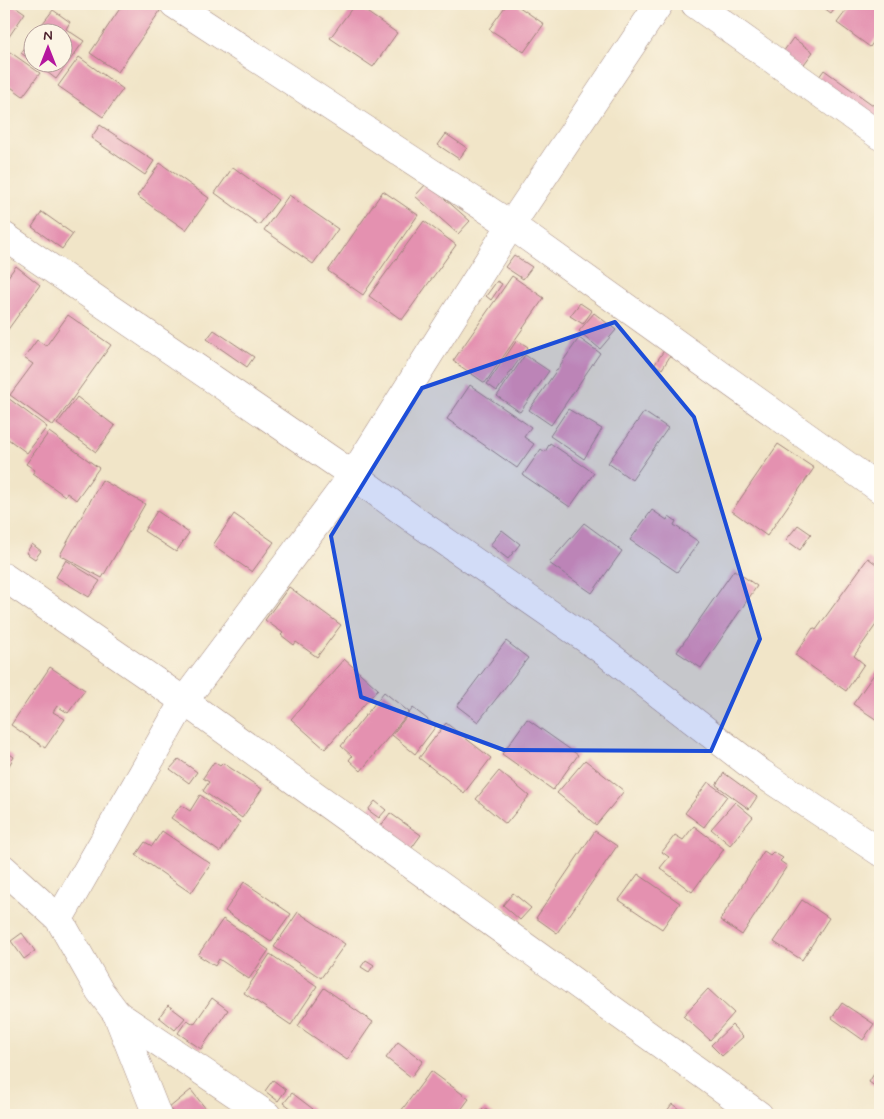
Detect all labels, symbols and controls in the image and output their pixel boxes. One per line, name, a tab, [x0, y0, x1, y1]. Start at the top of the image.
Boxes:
north arrow	[22, 22, 72, 72]
text: N	[43, 27, 53, 45]

